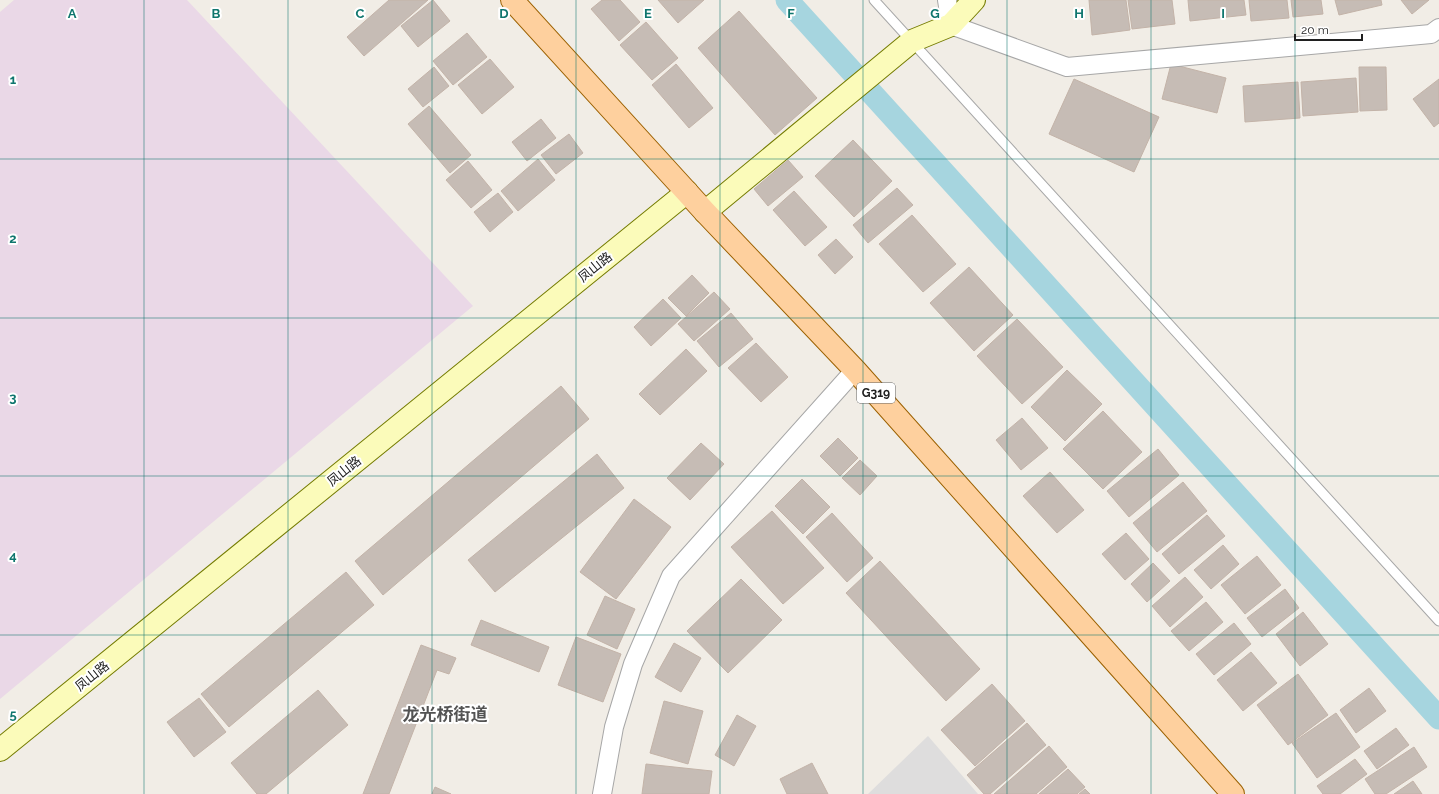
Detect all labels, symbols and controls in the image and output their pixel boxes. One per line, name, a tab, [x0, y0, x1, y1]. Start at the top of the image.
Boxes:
text: A	[68, 6, 77, 21]
text: B	[212, 6, 221, 21]
text: C	[356, 6, 365, 21]
text: D	[499, 6, 509, 21]
text: E	[644, 6, 652, 21]
text: F	[787, 6, 795, 21]
text: G	[930, 6, 940, 21]
text: H	[1074, 6, 1084, 21]
text: I	[1221, 6, 1225, 21]
scale bar	[1295, 16, 1362, 42]
text: 20 m	[1301, 23, 1329, 37]
text: 1	[10, 72, 17, 87]
text: 2	[9, 231, 17, 246]
street label: 凤山路	[575, 249, 615, 285]
road number: G319	[857, 383, 895, 403]
text: 3	[9, 390, 17, 405]
street label: 凤山路	[324, 453, 364, 489]
text: 4	[9, 548, 17, 563]
street label: 凤山路	[72, 658, 112, 694]
district label: 龙光桥街道	[403, 704, 488, 724]
text: 5	[9, 707, 17, 722]

